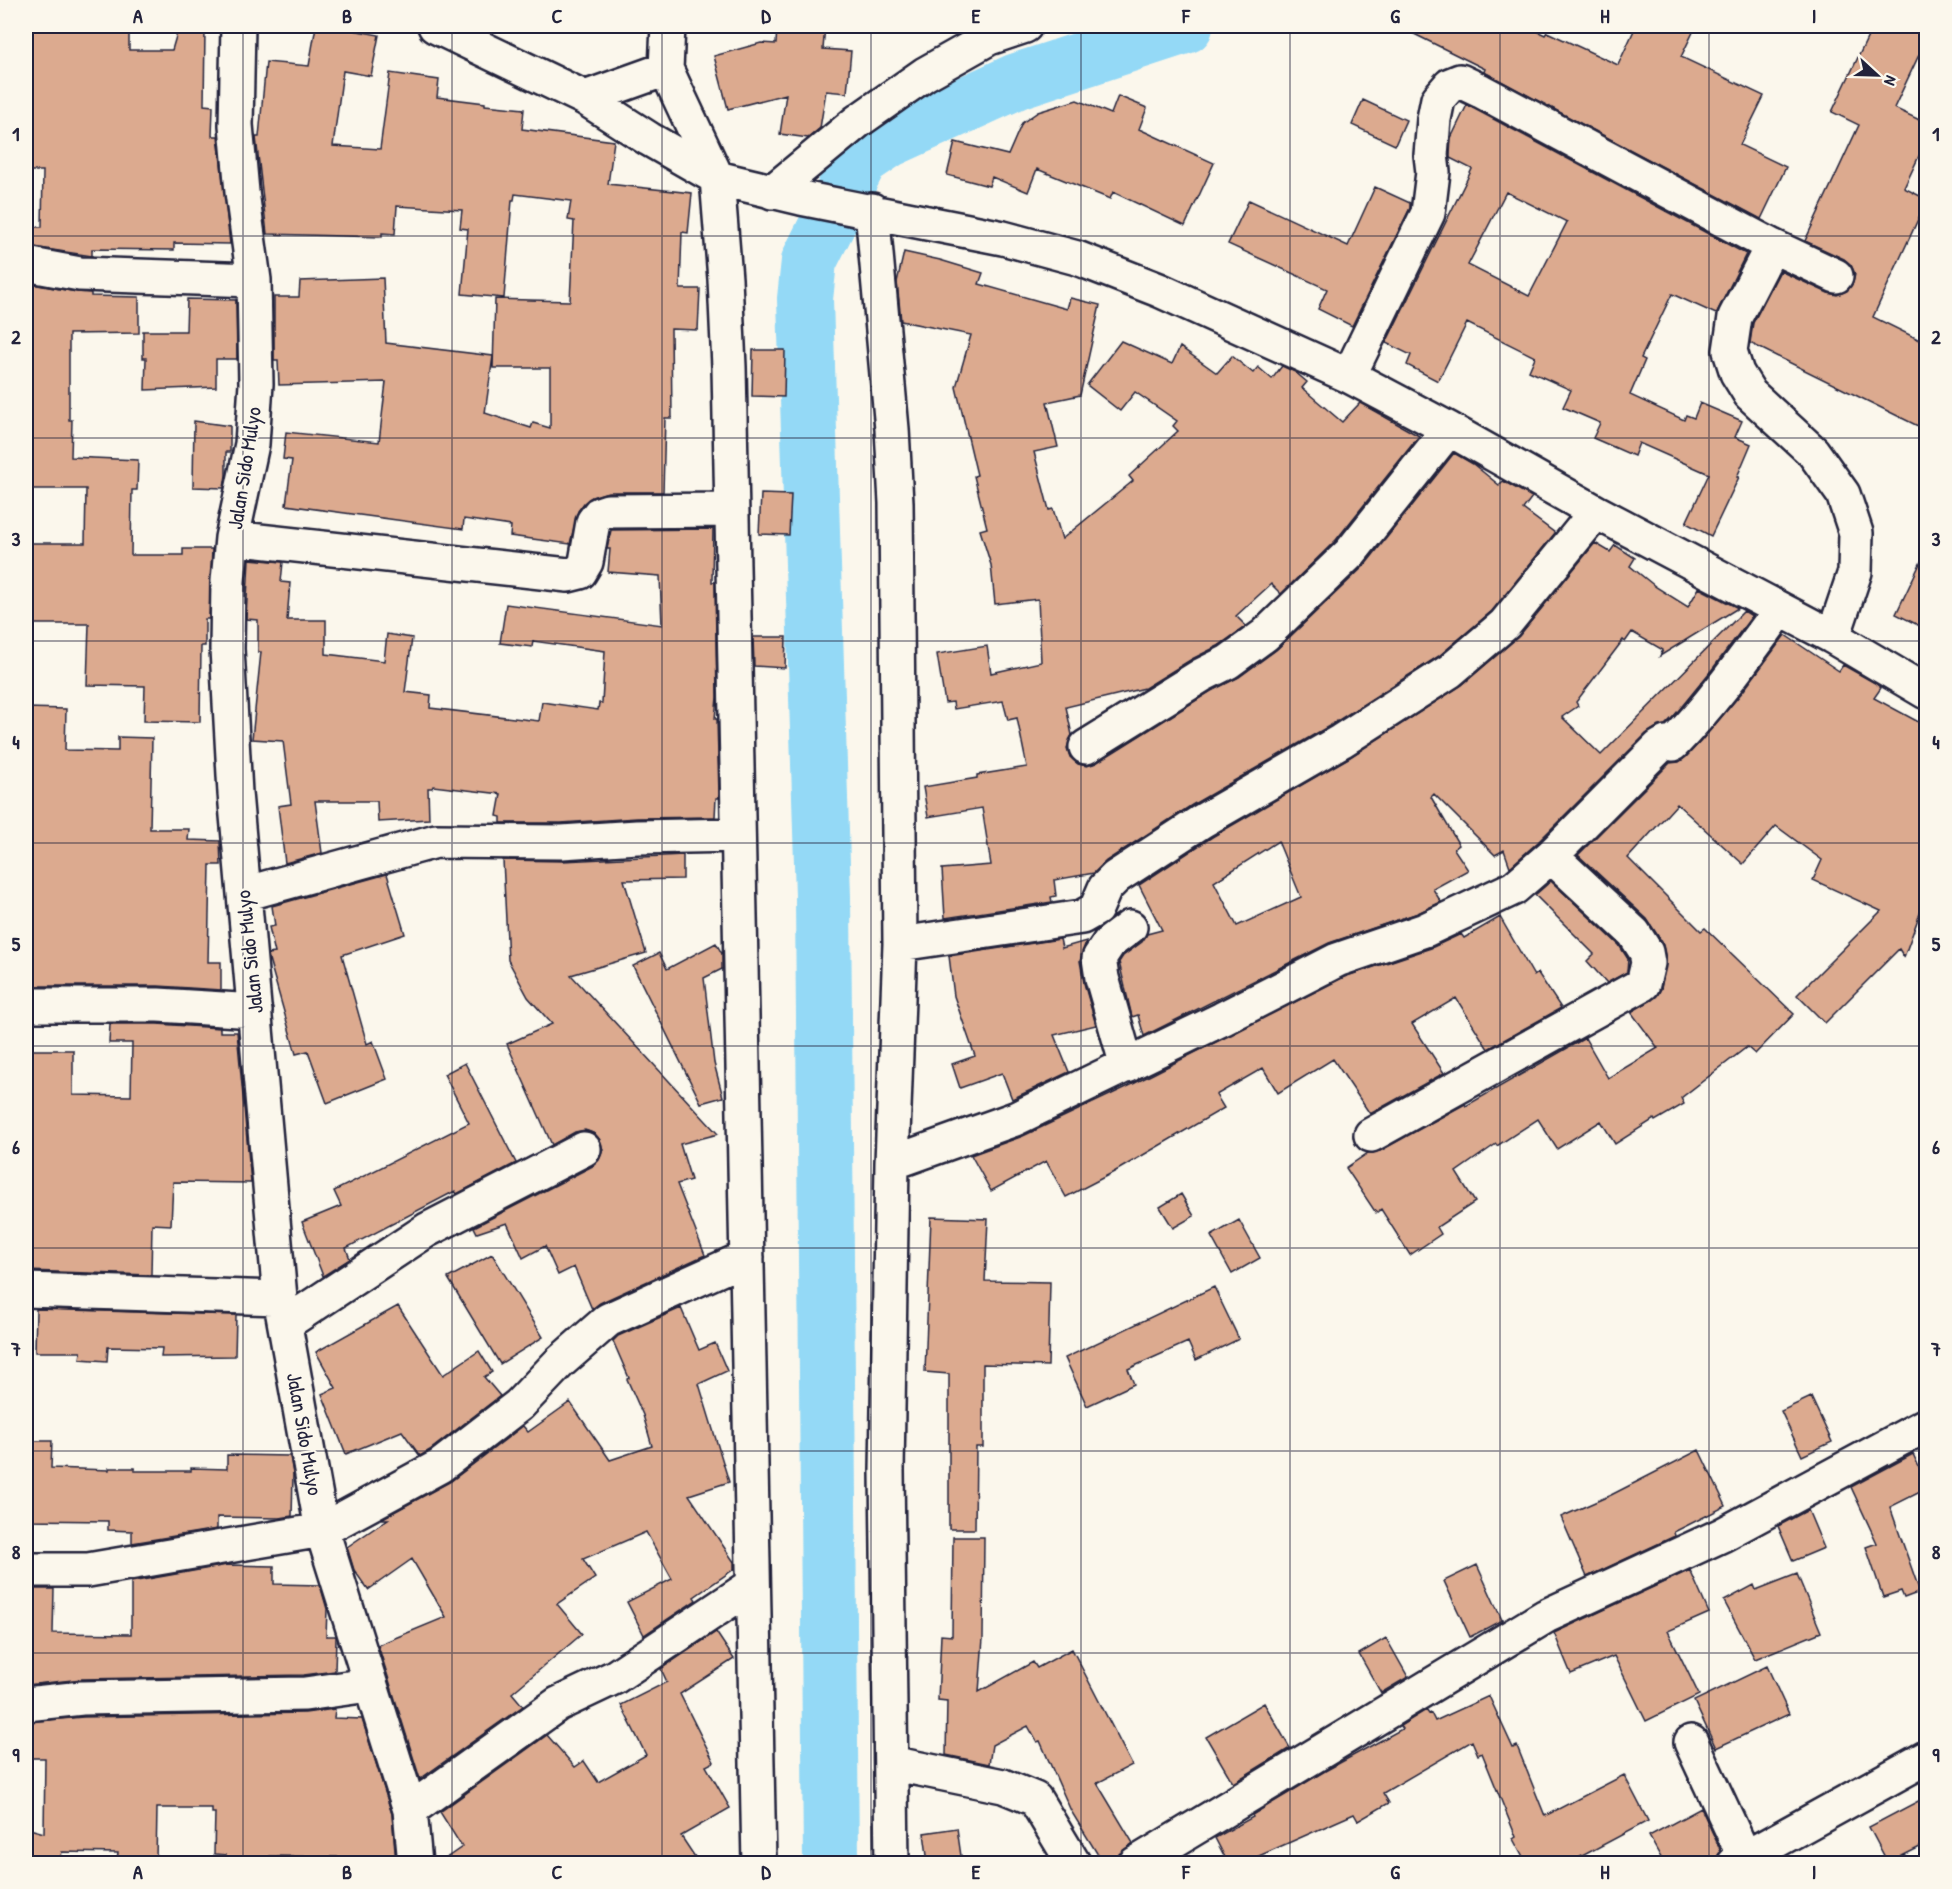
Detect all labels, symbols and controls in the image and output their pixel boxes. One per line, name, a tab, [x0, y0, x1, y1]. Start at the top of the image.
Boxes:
text: A	[133, 2, 143, 29]
text: B	[342, 2, 352, 29]
text: C	[552, 2, 563, 29]
text: D	[761, 2, 771, 29]
text: E	[972, 2, 981, 29]
text: F	[1181, 2, 1191, 29]
text: G	[1390, 2, 1400, 29]
text: H	[1600, 2, 1610, 29]
text: I	[1812, 2, 1816, 29]
north arrow	[1847, 45, 1907, 105]
text: N	[1879, 73, 1903, 89]
text: 1	[12, 120, 20, 147]
text: 1	[1932, 120, 1940, 147]
text: 2	[11, 323, 21, 350]
text: 2	[1931, 323, 1941, 350]
street label: Jalan Sido Mulyo	[220, 405, 268, 531]
text: 3	[12, 525, 21, 552]
text: 3	[1932, 525, 1941, 552]
text: 4	[12, 728, 20, 755]
text: 4	[1932, 728, 1940, 755]
street label: Jalan Sido Mulyo	[228, 889, 270, 1015]
text: 5	[12, 930, 21, 957]
text: 5	[1932, 930, 1941, 957]
text: 6	[12, 1133, 20, 1160]
text: 6	[1932, 1133, 1940, 1160]
text: 7	[10, 1335, 21, 1362]
text: 7	[1930, 1335, 1941, 1362]
street label: Jalan Sido Mulyo	[280, 1371, 330, 1497]
text: 8	[12, 1538, 21, 1565]
text: 8	[1932, 1538, 1941, 1565]
text: 9	[12, 1741, 20, 1768]
text: 9	[1932, 1741, 1940, 1768]
text: A	[133, 1858, 143, 1885]
text: B	[342, 1858, 352, 1885]
text: C	[552, 1858, 563, 1885]
text: D	[761, 1858, 771, 1885]
text: E	[972, 1858, 981, 1885]
text: F	[1181, 1858, 1191, 1885]
text: G	[1390, 1858, 1400, 1885]
text: H	[1600, 1858, 1610, 1885]
text: I	[1812, 1858, 1816, 1885]

